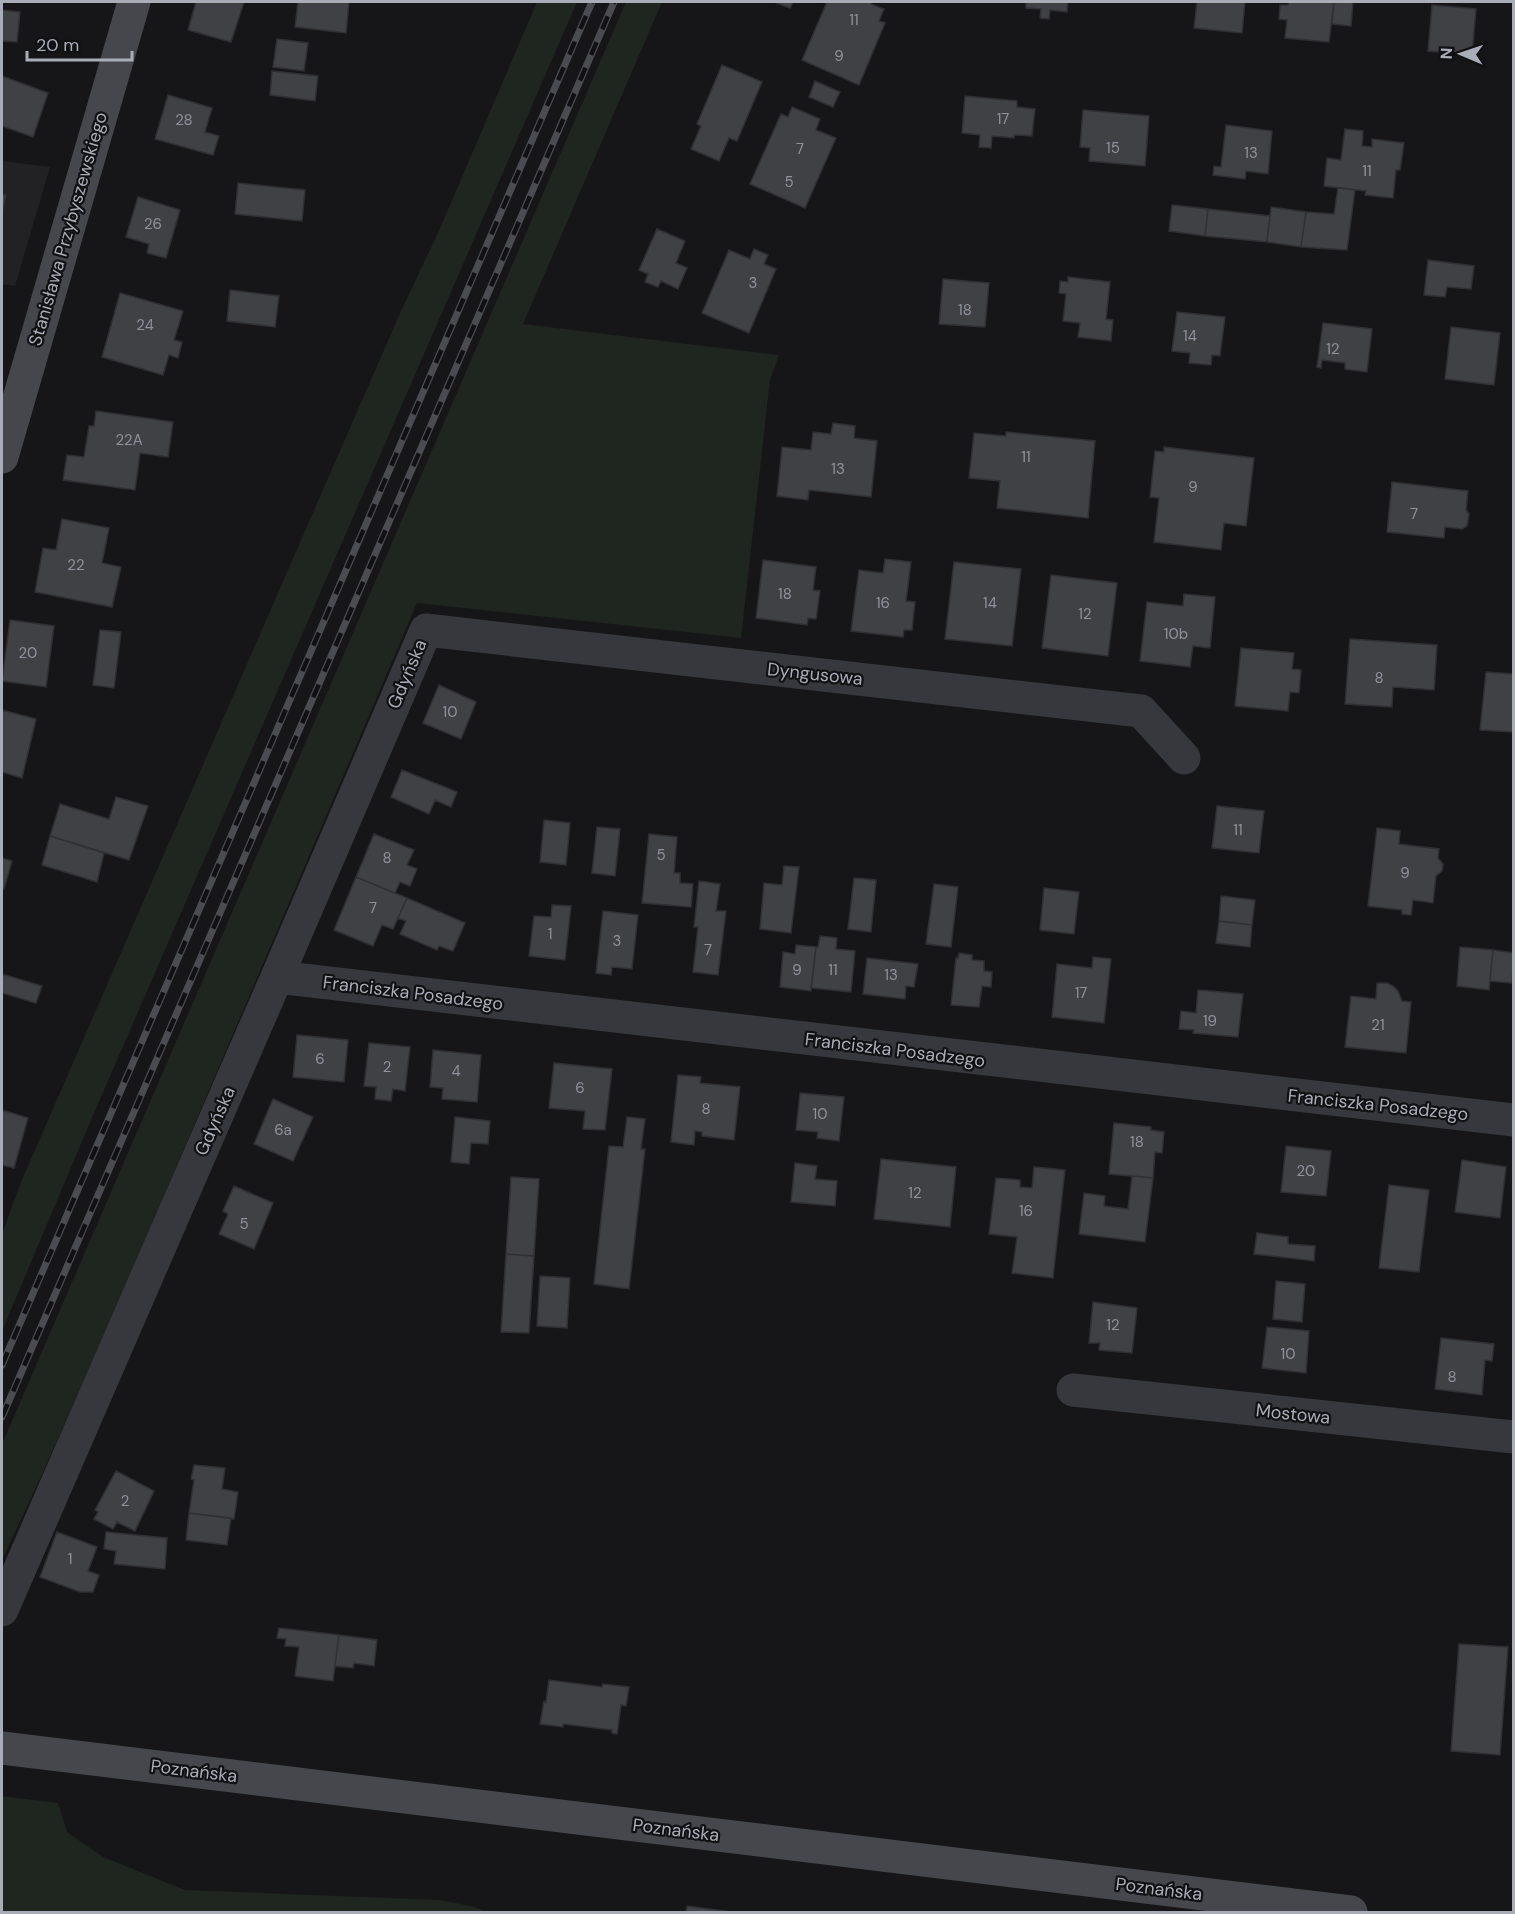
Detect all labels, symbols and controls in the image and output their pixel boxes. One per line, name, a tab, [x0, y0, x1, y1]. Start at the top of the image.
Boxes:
house number: 11	[849, 10, 859, 30]
scale bar	[27, 24, 132, 62]
north arrow	[1431, 24, 1491, 84]
text: 20 m	[36, 33, 79, 57]
house number: 9	[834, 46, 844, 66]
text: N	[1436, 47, 1457, 60]
street label: Stanisława Przybyszewskiego	[23, 109, 113, 349]
house number: 17	[997, 109, 1009, 129]
house number: 28	[175, 110, 193, 130]
house number: 15	[1106, 138, 1120, 158]
house number: 7	[796, 139, 804, 159]
house number: 13	[1244, 143, 1258, 163]
house number: 11	[1362, 161, 1372, 181]
house number: 5	[784, 172, 794, 192]
house number: 26	[144, 214, 162, 234]
house number: 3	[749, 273, 757, 293]
house number: 18	[958, 300, 972, 320]
house number: 24	[136, 315, 154, 335]
house number: 14	[1183, 326, 1197, 346]
house number: 12	[1326, 339, 1340, 359]
house number: 22A	[115, 430, 143, 450]
house number: 11	[1021, 447, 1031, 467]
house number: 13	[831, 459, 845, 479]
house number: 9	[1188, 477, 1198, 497]
house number: 7	[1410, 504, 1418, 524]
house number: 22	[67, 555, 85, 575]
house number: 18	[778, 584, 792, 604]
house number: 16	[876, 593, 890, 613]
house number: 14	[983, 593, 997, 613]
house number: 12	[1078, 604, 1092, 624]
house number: 10b	[1164, 624, 1188, 644]
street label: Gdyńska	[382, 636, 432, 712]
house number: 20	[19, 643, 37, 663]
street label: Dyngusowa	[766, 657, 864, 691]
house number: 8	[1374, 668, 1384, 688]
house number: 10	[443, 702, 457, 722]
house number: 11	[1233, 820, 1243, 840]
house number: 5	[656, 845, 666, 865]
house number: 8	[382, 848, 392, 868]
house number: 9	[1400, 863, 1410, 883]
house number: 7	[369, 898, 377, 918]
house number: 1	[548, 924, 552, 944]
house number: 3	[613, 931, 621, 951]
house number: 7	[704, 940, 712, 960]
house number: 9	[792, 960, 802, 980]
house number: 11	[828, 960, 838, 980]
house number: 13	[884, 965, 898, 985]
street label: Franciszka Posadzego	[322, 970, 504, 1016]
house number: 17	[1075, 983, 1087, 1003]
house number: 19	[1203, 1011, 1217, 1031]
house number: 21	[1371, 1015, 1385, 1035]
street label: Franciszka Posadzego	[804, 1027, 986, 1073]
house number: 6	[315, 1049, 325, 1069]
house number: 2	[383, 1057, 391, 1077]
house number: 4	[451, 1061, 461, 1081]
house number: 6	[575, 1078, 585, 1098]
street label: Gdyńska	[189, 1083, 241, 1159]
street label: Franciszka Posadzego	[1287, 1084, 1469, 1126]
house number: 8	[701, 1099, 711, 1119]
house number: 10	[813, 1104, 827, 1124]
house number: 6a	[274, 1120, 292, 1140]
house number: 18	[1130, 1132, 1144, 1152]
house number: 20	[1297, 1161, 1315, 1181]
house number: 12	[908, 1183, 922, 1203]
house number: 16	[1019, 1201, 1033, 1221]
house number: 5	[239, 1214, 249, 1234]
house number: 12	[1106, 1315, 1120, 1335]
house number: 10	[1281, 1344, 1295, 1364]
house number: 8	[1447, 1367, 1457, 1387]
street label: Mostowa	[1255, 1398, 1331, 1430]
house number: 2	[121, 1491, 129, 1511]
house number: 1	[68, 1549, 72, 1569]
street label: Poznańska	[149, 1754, 239, 1788]
street label: Poznańska	[631, 1813, 721, 1847]
street label: Poznańska	[1114, 1872, 1204, 1906]

